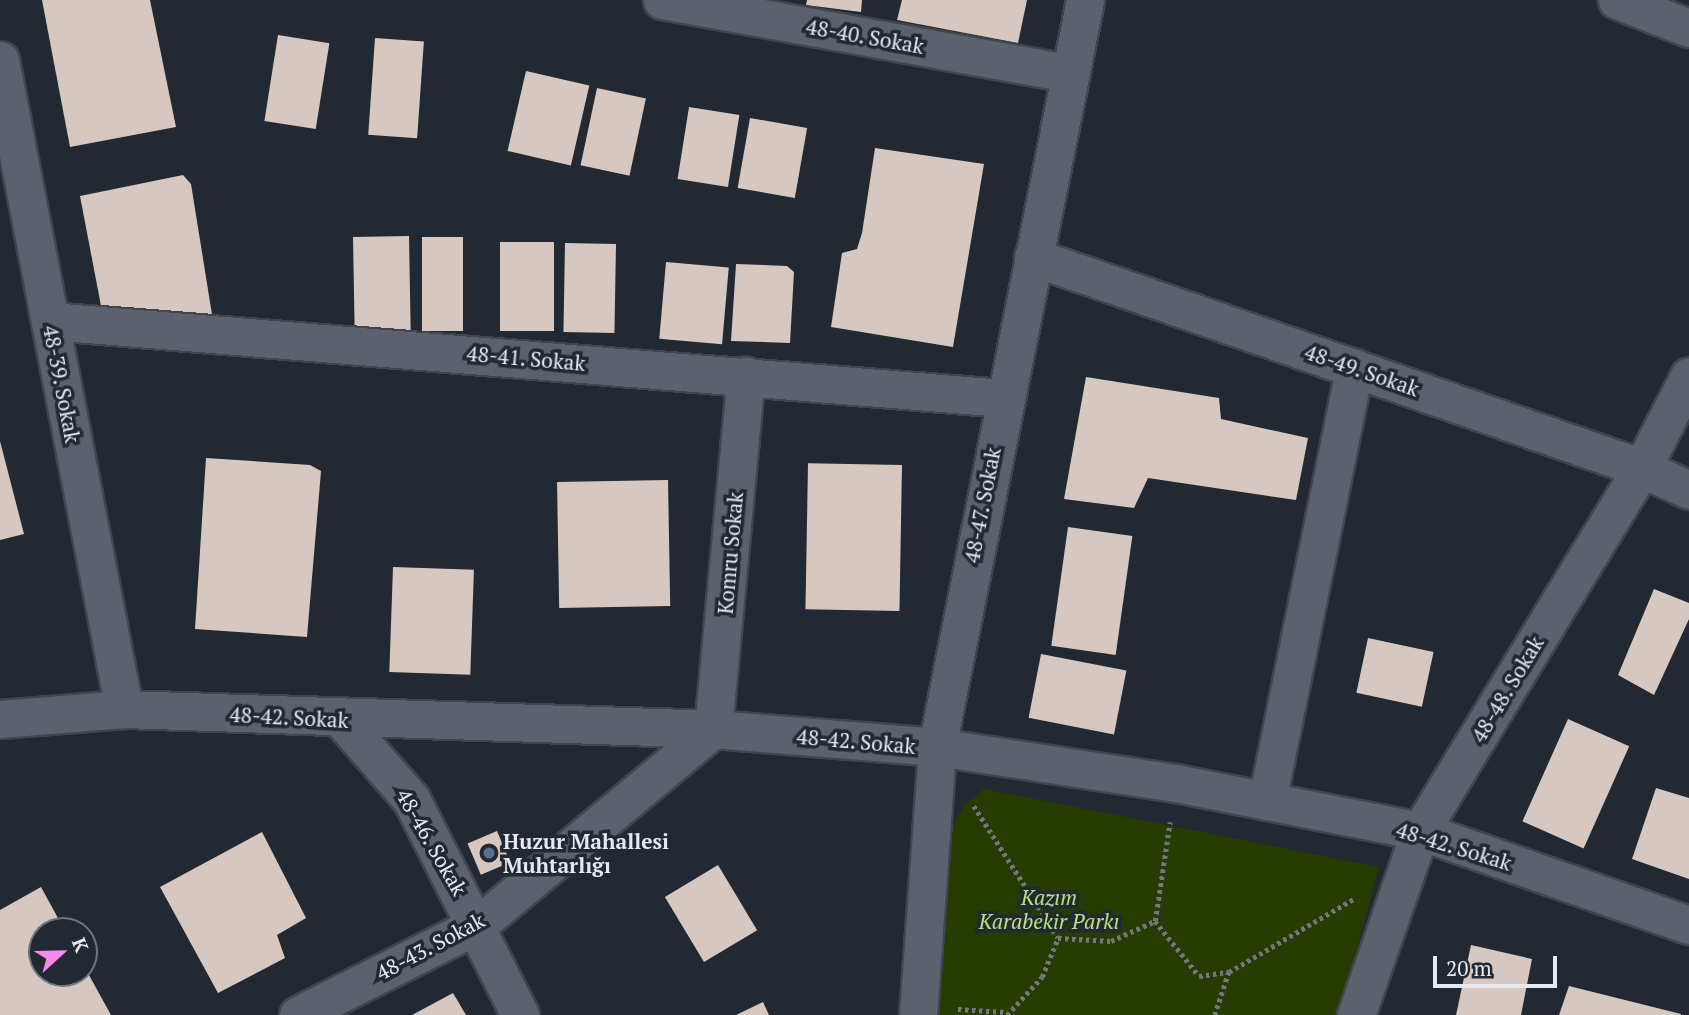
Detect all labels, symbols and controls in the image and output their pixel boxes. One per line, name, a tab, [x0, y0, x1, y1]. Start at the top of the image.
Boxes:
street label: 48-40. Sokak	[804, 13, 926, 59]
street label: 48-39. Sokak	[38, 323, 86, 445]
street label: 48-49. Sokak	[1301, 339, 1423, 401]
street label: 48-41. Sokak	[465, 340, 587, 376]
street label: 48-47. Sokak	[958, 445, 1006, 565]
street label: Komru Sokak	[712, 491, 748, 615]
street label: 48-48. Sokak	[1465, 631, 1549, 747]
street label: 48-42. Sokak	[229, 701, 349, 733]
street label: 48-42. Sokak	[795, 723, 917, 759]
street label: 48-46. Sokak	[391, 784, 473, 900]
street label: 48-42. Sokak	[1393, 816, 1515, 876]
place label: Huzur Mahallesi Muhtarlığı	[503, 828, 669, 878]
marker: Huzur Mahallesi Muhtarlığı	[481, 845, 497, 861]
park label: Kazım Karabekir Parkı	[979, 884, 1119, 934]
street label: 48-43. Sokak	[371, 907, 489, 985]
north arrow	[28, 917, 98, 987]
text: K	[67, 934, 95, 956]
scale bar	[1437, 942, 1561, 986]
text: 20 m	[1446, 954, 1492, 982]

